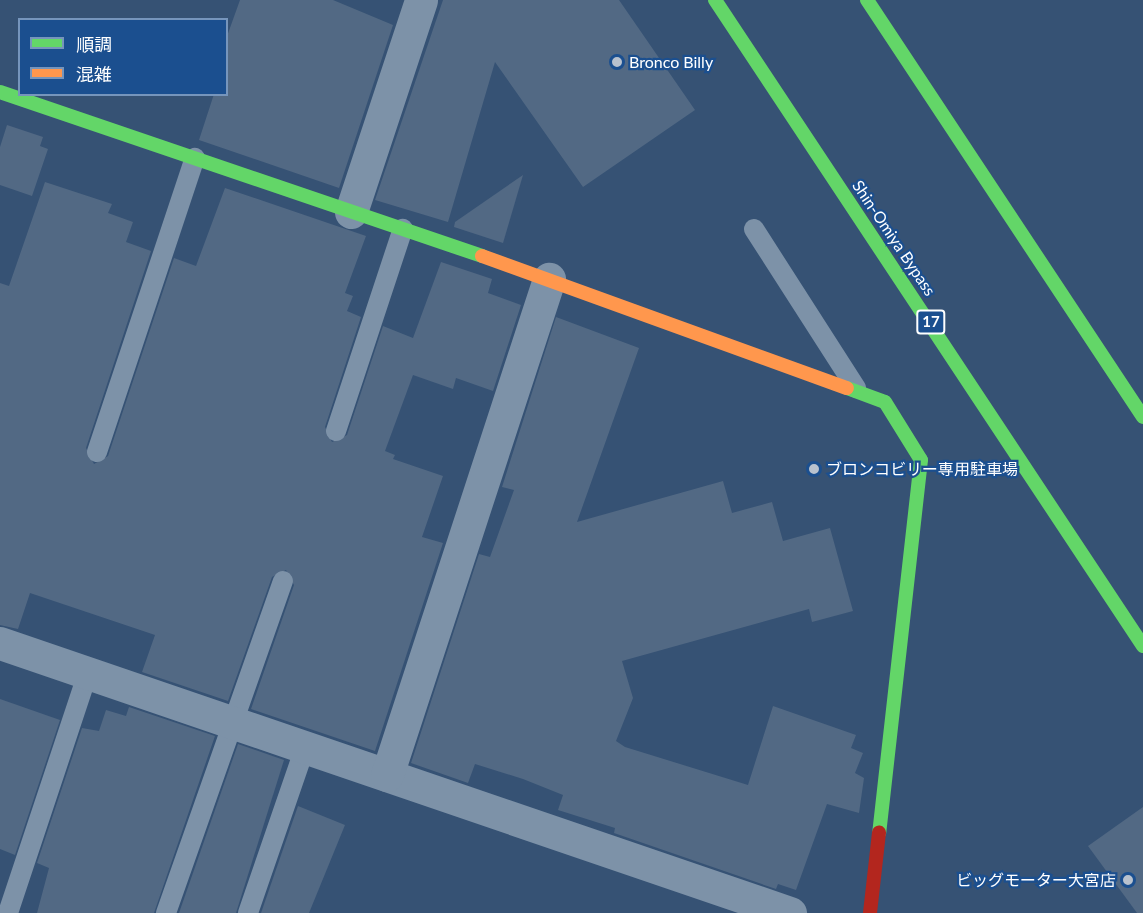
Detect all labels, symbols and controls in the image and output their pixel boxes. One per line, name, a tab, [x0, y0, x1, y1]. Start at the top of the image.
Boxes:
legend	[18, 18, 228, 96]
text: 順調	[76, 33, 112, 55]
place label: Bronco Billy	[629, 52, 713, 72]
marker: Bronco Billy	[610, 55, 624, 69]
text: 混雑	[76, 63, 112, 85]
street label: Shin-Omiya Bypass	[848, 177, 940, 299]
road number: 17	[916, 310, 946, 334]
place label: ブロンコビリー専用駐車場	[826, 459, 1018, 479]
marker: ブロンコビリー専用駐車場	[807, 462, 821, 476]
place label: ビッグモーター大宮店	[956, 870, 1116, 890]
marker: ビッグモーター大宮店	[1121, 873, 1135, 887]

